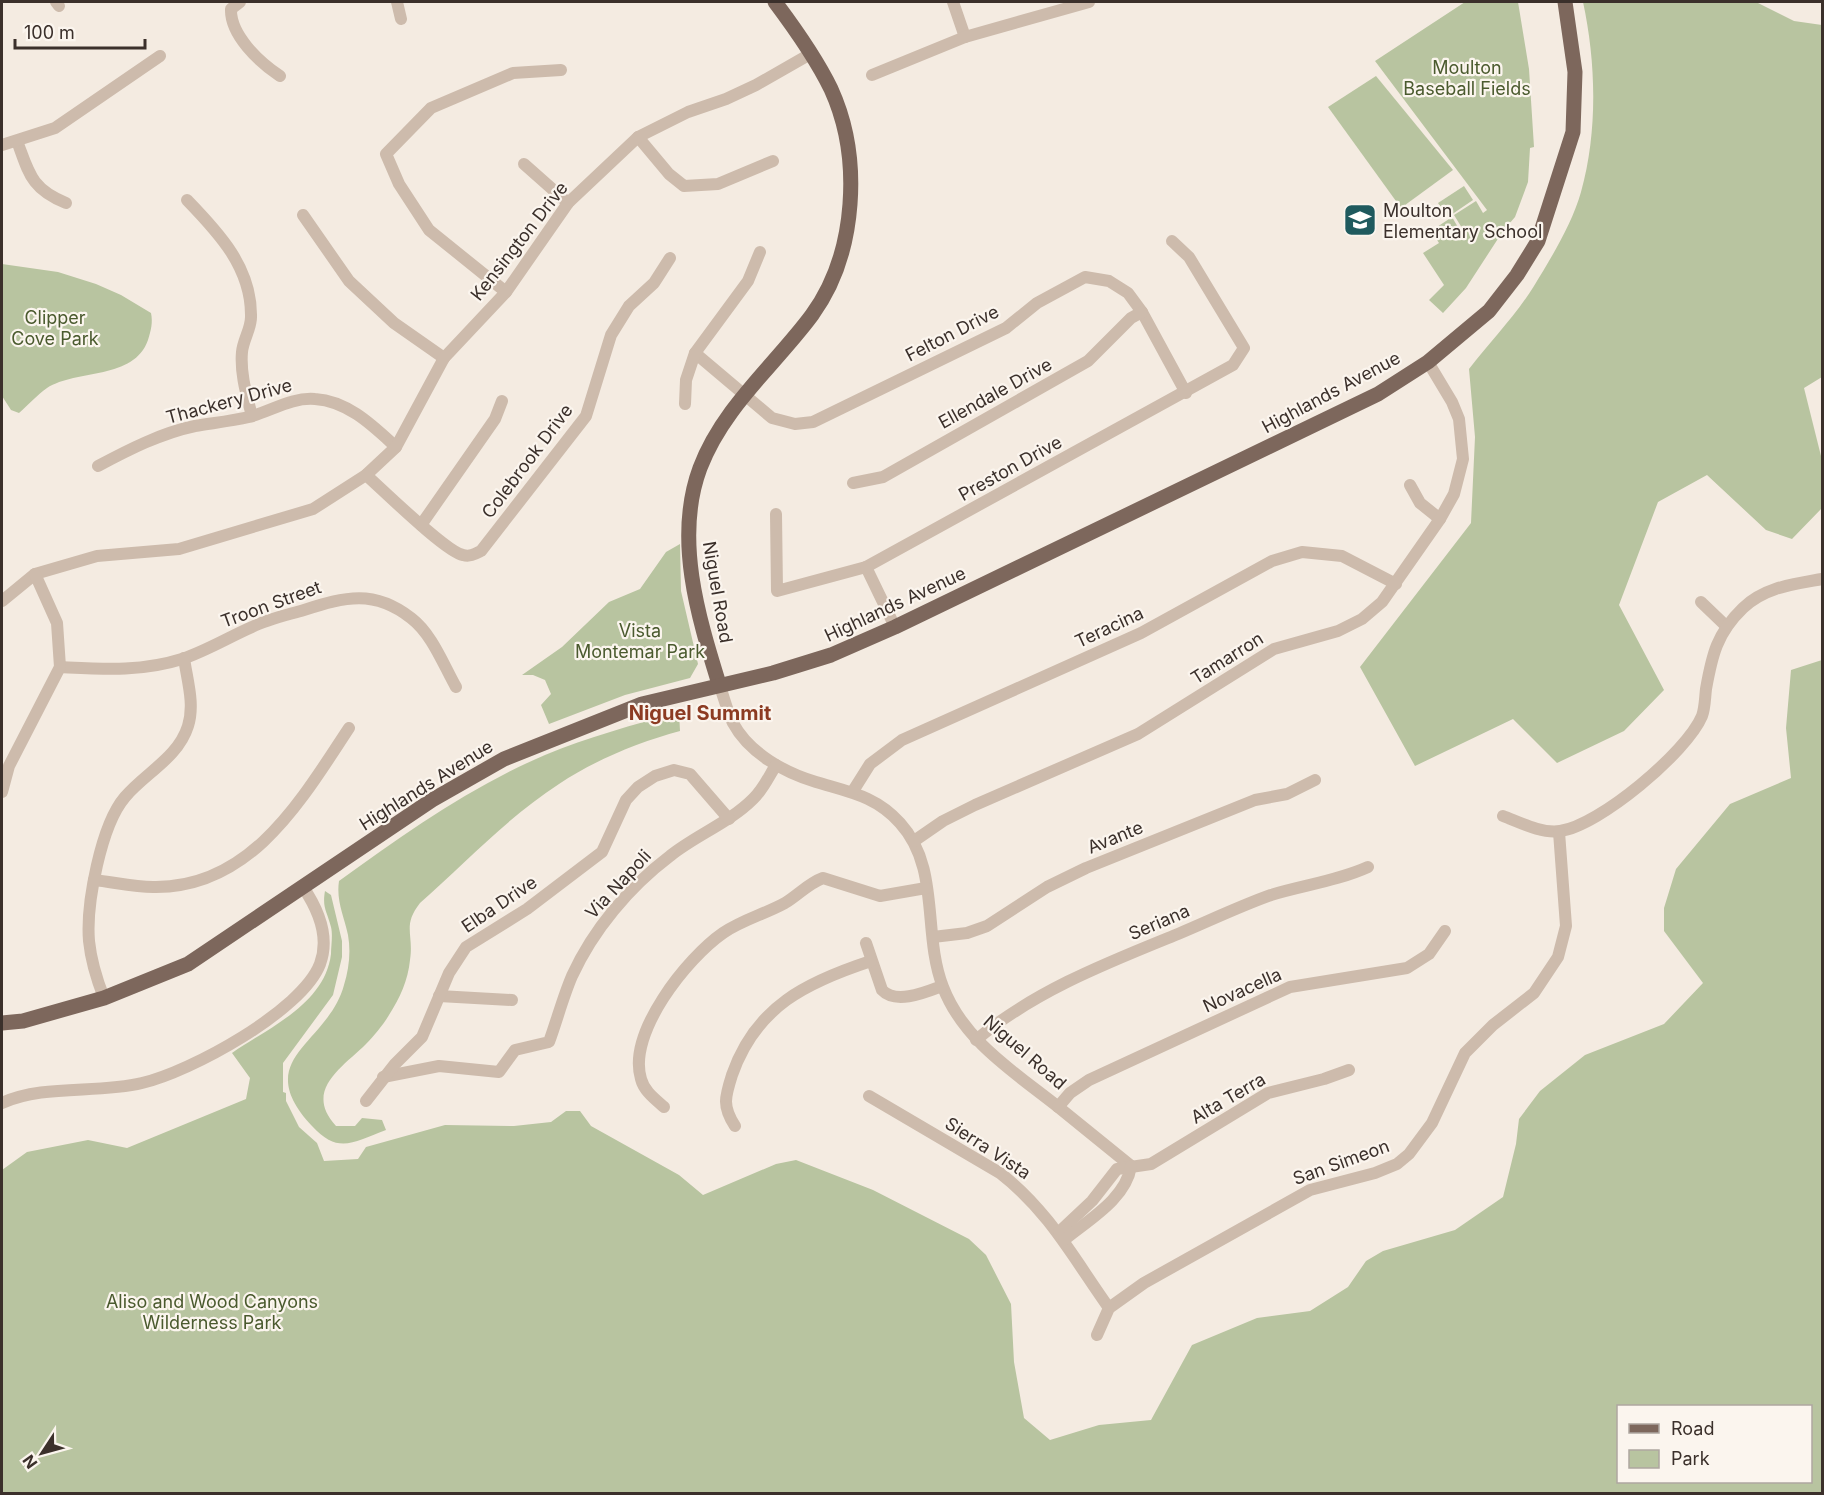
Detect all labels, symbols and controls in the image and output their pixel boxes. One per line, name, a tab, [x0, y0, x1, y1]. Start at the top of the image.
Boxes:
scale bar	[15, 12, 146, 50]
text: 100 m	[24, 22, 75, 43]
park label: Moulton Baseball Fields	[1403, 57, 1531, 99]
street label: Kensington Drive	[466, 177, 572, 305]
place label: Moulton Elementary School	[1383, 200, 1542, 242]
school or university icon: Moulton Elementary School	[1342, 202, 1378, 238]
street label: Felton Drive	[902, 301, 1002, 365]
park label: Clipper Cove Park	[11, 307, 99, 349]
street label: Highlands Avenue	[1258, 347, 1404, 437]
street label: Ellendale Drive	[935, 353, 1055, 433]
street label: Thackery Drive	[164, 374, 294, 428]
street label: Colebrook Drive	[477, 400, 577, 522]
street label: Preston Drive	[955, 431, 1065, 505]
street label: Niguel Road	[699, 539, 737, 645]
street label: Highlands Avenue	[821, 562, 969, 646]
street label: Troon Street	[218, 576, 324, 632]
street label: Teracina	[1071, 602, 1147, 652]
park label: Vista Montemar Park	[575, 620, 705, 662]
street label: Tamarron	[1187, 628, 1267, 688]
district label: Niguel Summit	[629, 701, 771, 725]
street label: Highlands Avenue	[355, 735, 497, 835]
street label: Avante	[1084, 816, 1146, 858]
street label: Via Napoli	[581, 845, 655, 923]
street label: Elba Drive	[457, 871, 541, 937]
street label: Seriana	[1125, 900, 1193, 944]
street label: Novacella	[1199, 963, 1285, 1017]
street label: Niguel Road	[979, 1010, 1071, 1094]
street label: Alta Terra	[1187, 1068, 1269, 1128]
street label: Sierra Vista	[941, 1113, 1035, 1183]
street label: San Simeon	[1290, 1135, 1392, 1189]
park label: Aliso and Wood Canyons Wilderness Park	[106, 1291, 318, 1333]
legend	[1617, 1405, 1812, 1483]
text: Road	[1671, 1418, 1714, 1439]
north arrow	[12, 1423, 72, 1483]
text: Park	[1671, 1448, 1710, 1469]
text: N	[18, 1451, 42, 1473]

